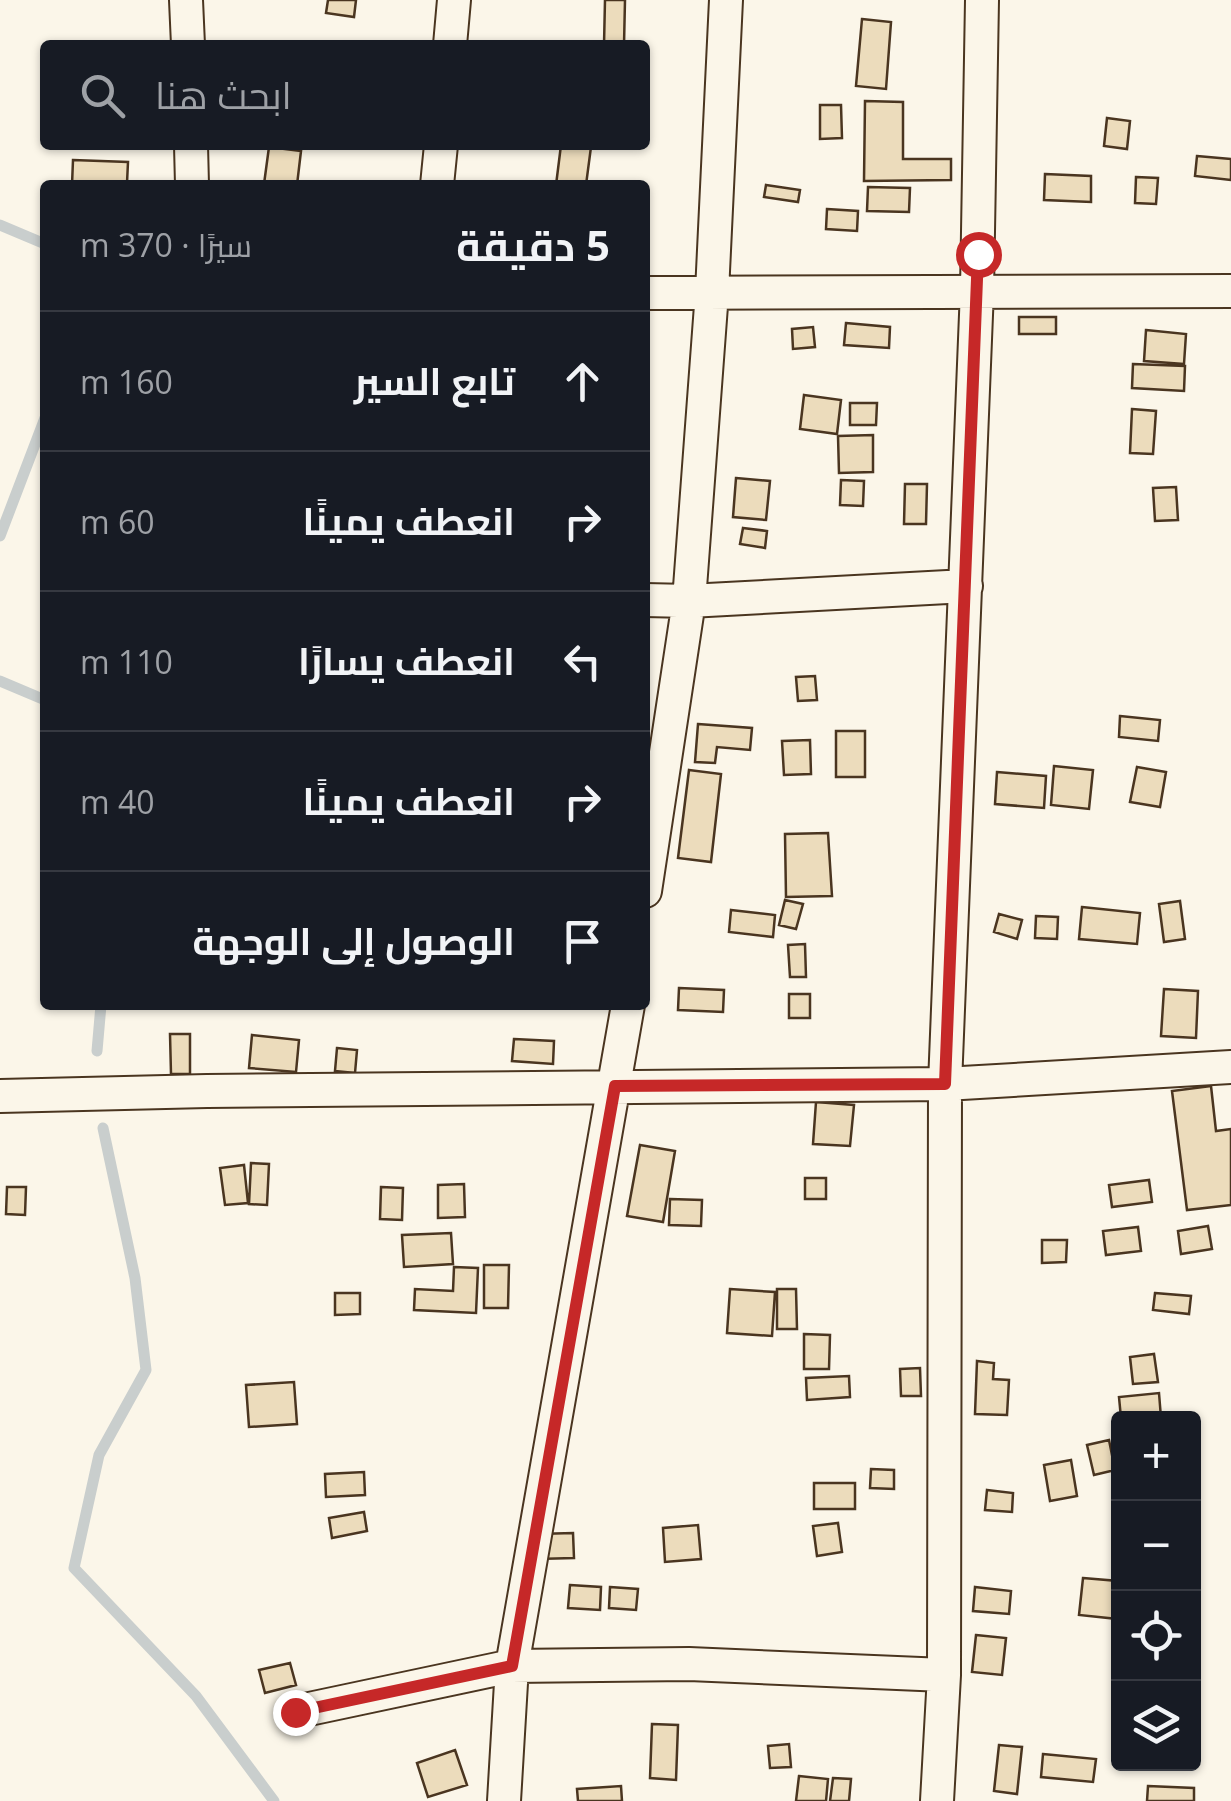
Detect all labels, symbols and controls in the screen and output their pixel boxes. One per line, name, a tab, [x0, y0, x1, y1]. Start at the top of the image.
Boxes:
search box	[40, 40, 650, 150]
icon: search	[75, 68, 130, 123]
text: ابحث هنا	[155, 68, 292, 120]
text: 5 دقيقة	[456, 216, 610, 273]
text: سيرًا · 370 m	[80, 223, 252, 266]
route start	[956, 232, 1002, 278]
text: تابع السير	[354, 354, 515, 406]
icon: ahead	[555, 354, 610, 409]
text: 160 m	[80, 360, 173, 403]
text: انعطف يمينًا	[303, 494, 515, 546]
icon: right	[555, 494, 610, 549]
text: 60 m	[80, 500, 155, 543]
text: انعطف يسارًا	[298, 634, 515, 686]
icon: left	[555, 634, 610, 689]
text: 110 m	[80, 640, 173, 683]
text: انعطف يمينًا	[303, 774, 515, 826]
icon: right	[555, 774, 610, 829]
text: 40 m	[80, 780, 155, 823]
text: الوصول إلى الوجهة	[193, 914, 515, 966]
icon: arrive	[555, 914, 610, 969]
map controls	[1111, 1411, 1201, 1771]
button: +	[1111, 1411, 1201, 1501]
button: −	[1111, 1501, 1201, 1591]
button: locate	[1111, 1591, 1201, 1681]
button: layers	[1111, 1681, 1201, 1771]
route end	[273, 1690, 319, 1736]

